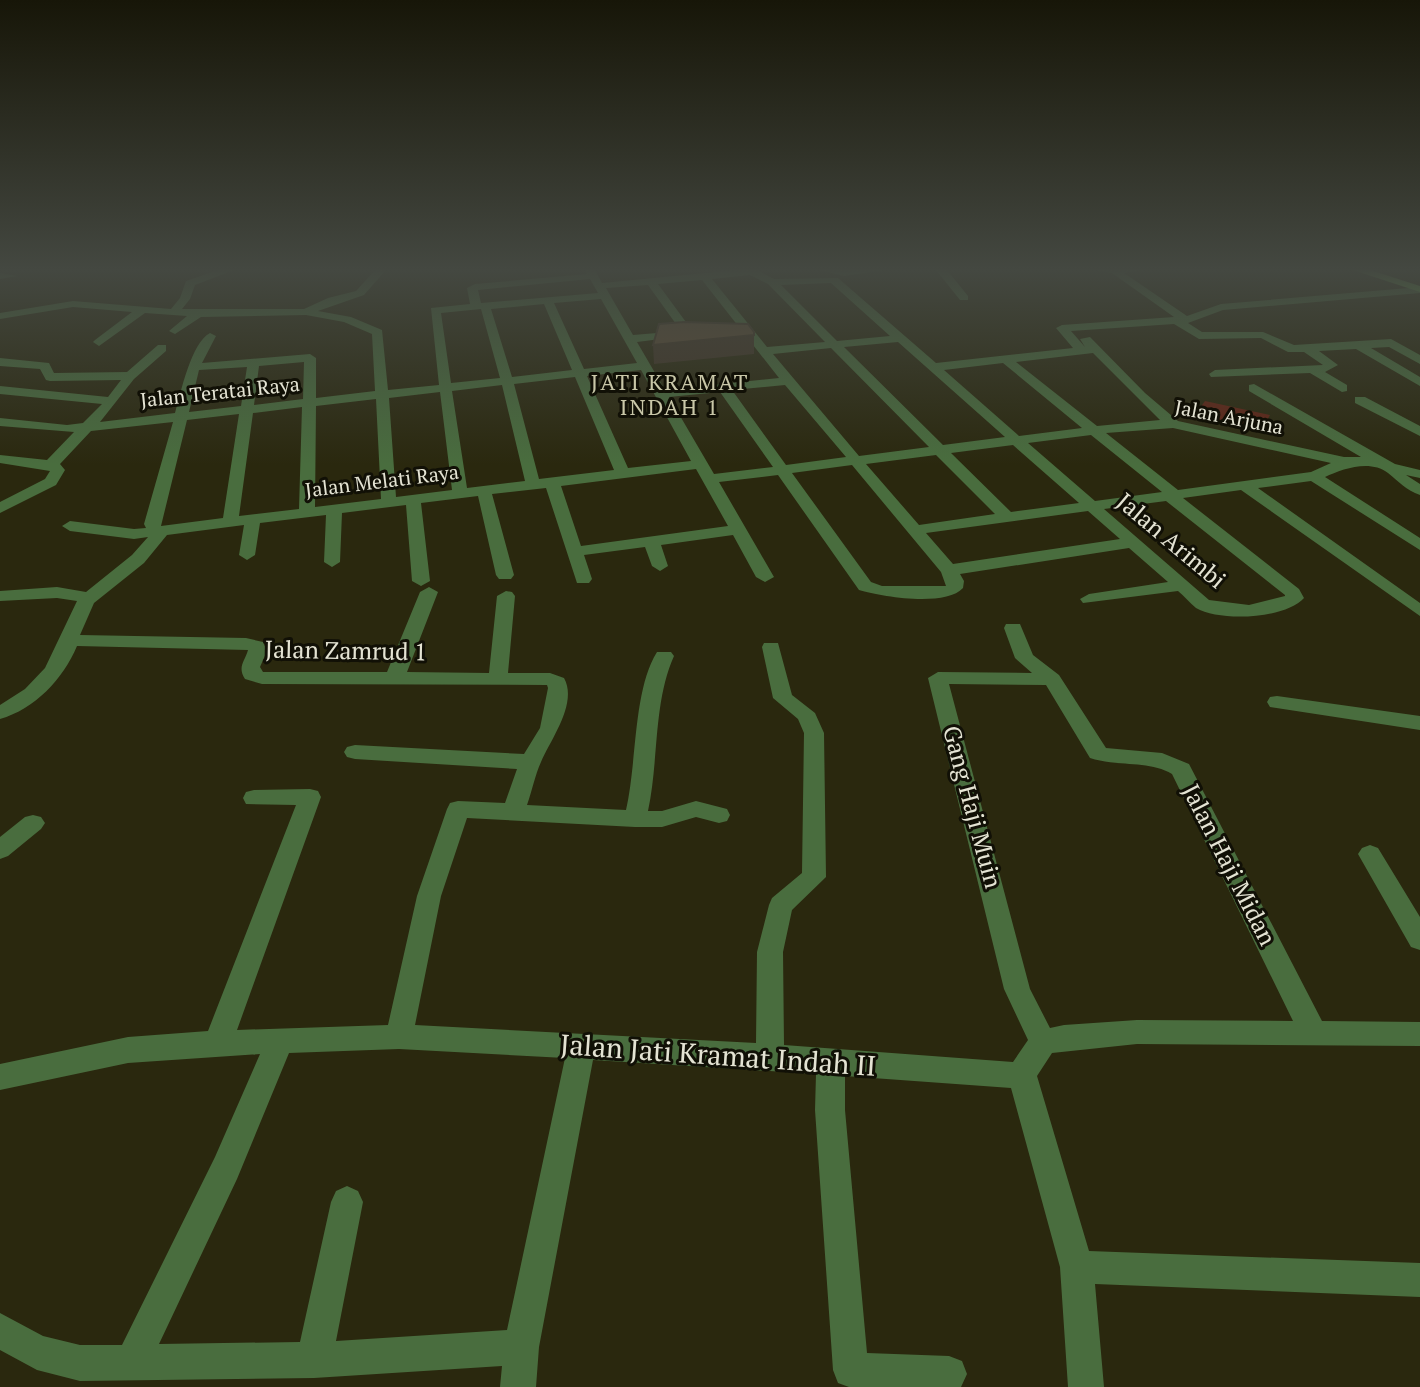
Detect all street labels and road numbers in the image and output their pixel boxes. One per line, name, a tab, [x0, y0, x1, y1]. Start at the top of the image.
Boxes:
street label: Jalan Teratai Raya	[139, 370, 301, 413]
street label: Jalan Arjuna	[1173, 393, 1286, 440]
street label: Jalan Melati Raya	[304, 458, 460, 503]
street label: Jalan Arimbi	[1110, 485, 1233, 595]
street label: Jalan Zamrud 1	[265, 633, 427, 667]
street label: Gang Haji Muin	[936, 722, 1010, 892]
street label: Jalan Haji Midan	[1175, 778, 1284, 951]
street label: Jalan Jati Kramat Indah II	[559, 1025, 877, 1084]

